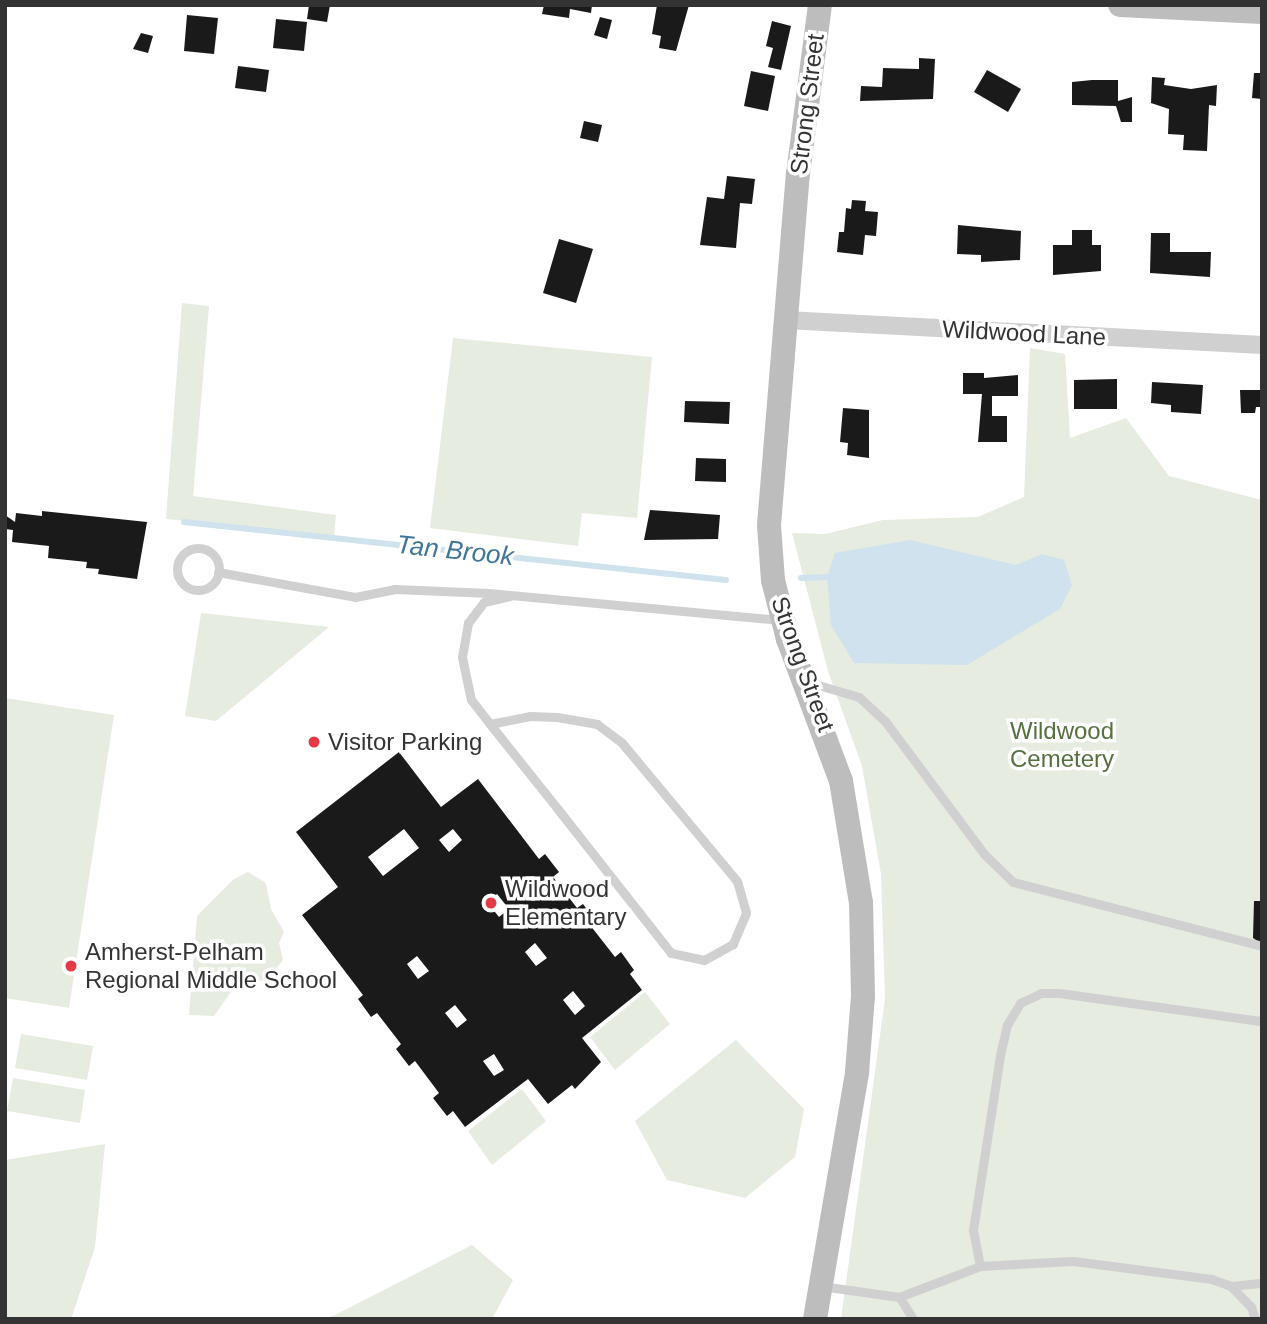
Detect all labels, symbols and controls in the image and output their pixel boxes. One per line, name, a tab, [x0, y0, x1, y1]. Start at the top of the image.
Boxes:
street label: Strong Street	[784, 32, 830, 176]
street label: Wildwood Lane	[941, 314, 1107, 352]
water label: Tan Brook	[395, 529, 515, 573]
street label: Strong Street	[765, 593, 841, 735]
park label: Wildwood Cemetery	[1010, 717, 1114, 773]
place label: Visitor Parking	[328, 728, 482, 756]
marker: Visitor Parking	[306, 734, 322, 750]
place label: Wildwood Elementary	[505, 875, 626, 931]
marker: Wildwood Elementary	[483, 895, 499, 911]
place label: Amherst-Pelham Regional Middle School	[85, 938, 337, 994]
marker: Amherst-Pelham Regional Middle School	[63, 958, 79, 974]

